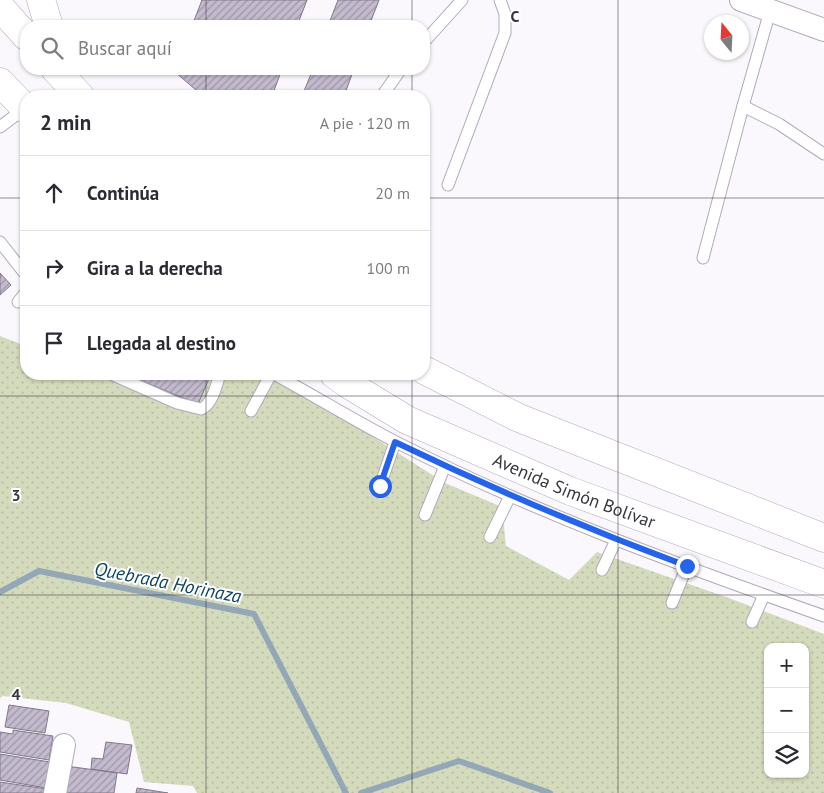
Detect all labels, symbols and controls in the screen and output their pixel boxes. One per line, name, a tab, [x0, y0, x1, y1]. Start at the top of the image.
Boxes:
text: C	[511, 6, 520, 26]
north arrow	[704, 15, 749, 60]
search box	[20, 20, 430, 75]
icon: search	[38, 34, 66, 62]
text: Buscar aquí	[78, 36, 172, 60]
text: 2 min	[40, 109, 91, 136]
text: A pie · 120 m	[320, 113, 410, 133]
icon: ahead	[40, 179, 68, 207]
text: Continúa	[87, 181, 159, 205]
text: 20 m	[375, 183, 410, 203]
icon: right	[40, 254, 68, 282]
text: Gira a la derecha	[87, 256, 223, 280]
text: 100 m	[367, 258, 410, 278]
icon: arrive	[40, 329, 68, 357]
text: Llegada al destino	[87, 331, 236, 355]
street label: Avenida Simón Bolívar	[490, 447, 659, 533]
route start	[369, 475, 392, 498]
text: 3	[11, 485, 21, 505]
route end	[676, 555, 699, 578]
water label: Quebrada Horinaza	[92, 556, 244, 608]
map controls	[764, 643, 809, 778]
button: +	[764, 643, 809, 688]
text: 4	[11, 684, 21, 704]
button: −	[764, 688, 809, 733]
button: layers	[764, 733, 809, 778]

